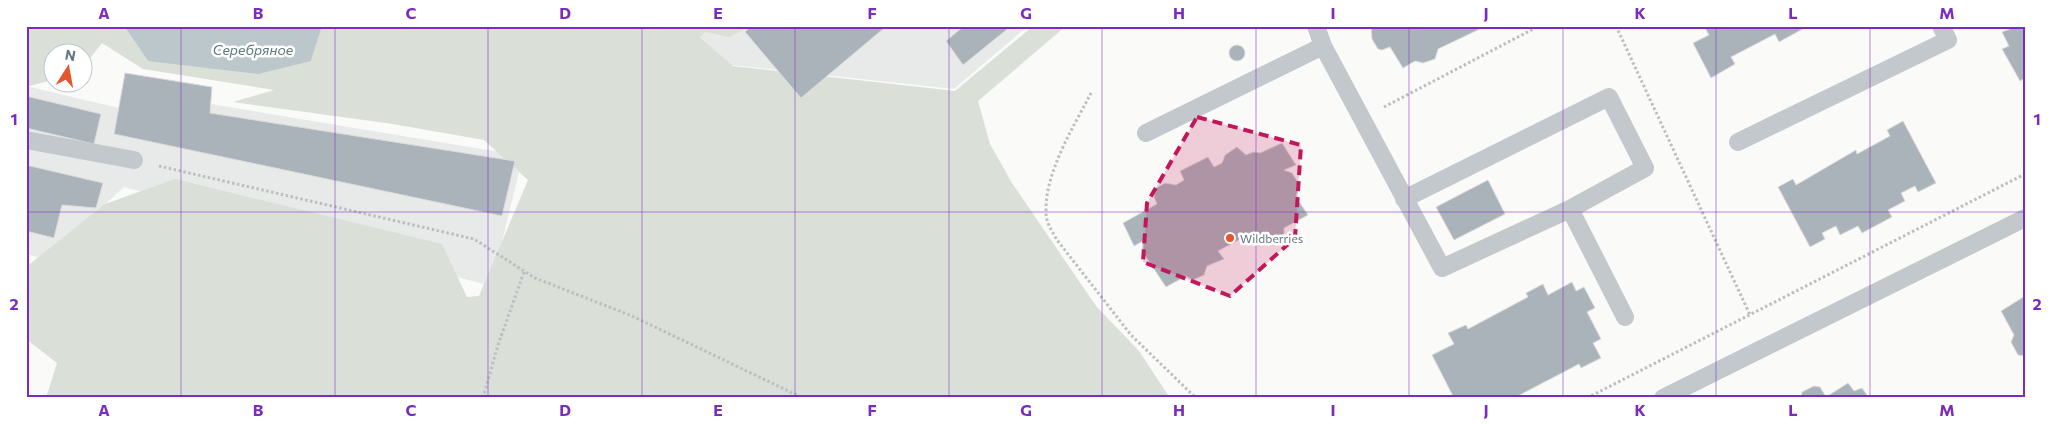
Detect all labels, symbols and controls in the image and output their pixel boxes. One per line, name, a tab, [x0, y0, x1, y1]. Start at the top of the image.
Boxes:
text: A	[98, 3, 110, 22]
text: B	[253, 3, 264, 22]
text: C	[406, 3, 417, 22]
text: D	[559, 3, 571, 22]
text: E	[713, 3, 723, 22]
text: F	[867, 3, 877, 22]
text: G	[1020, 3, 1032, 22]
text: H	[1173, 3, 1185, 22]
text: I	[1330, 3, 1336, 22]
text: J	[1483, 3, 1489, 22]
text: K	[1634, 3, 1646, 22]
text: L	[1788, 3, 1798, 22]
text: M	[1939, 3, 1955, 22]
water label: Серебряное	[213, 41, 294, 58]
north arrow	[42, 42, 92, 92]
text: N	[64, 45, 77, 64]
text: 1	[10, 109, 18, 128]
text: 1	[2033, 109, 2041, 128]
place label: Wildberries	[1240, 231, 1303, 245]
marker: Wildberries	[1224, 232, 1236, 244]
text: 2	[9, 294, 19, 313]
text: 2	[2032, 294, 2042, 313]
text: A	[98, 400, 110, 419]
text: B	[253, 400, 264, 419]
text: C	[406, 400, 417, 419]
text: D	[559, 400, 571, 419]
text: E	[713, 400, 723, 419]
text: F	[867, 400, 877, 419]
text: G	[1020, 400, 1032, 419]
text: H	[1173, 400, 1185, 419]
text: I	[1330, 400, 1336, 419]
text: J	[1483, 400, 1489, 419]
text: K	[1634, 400, 1646, 419]
text: L	[1788, 400, 1798, 419]
text: M	[1939, 400, 1955, 419]

